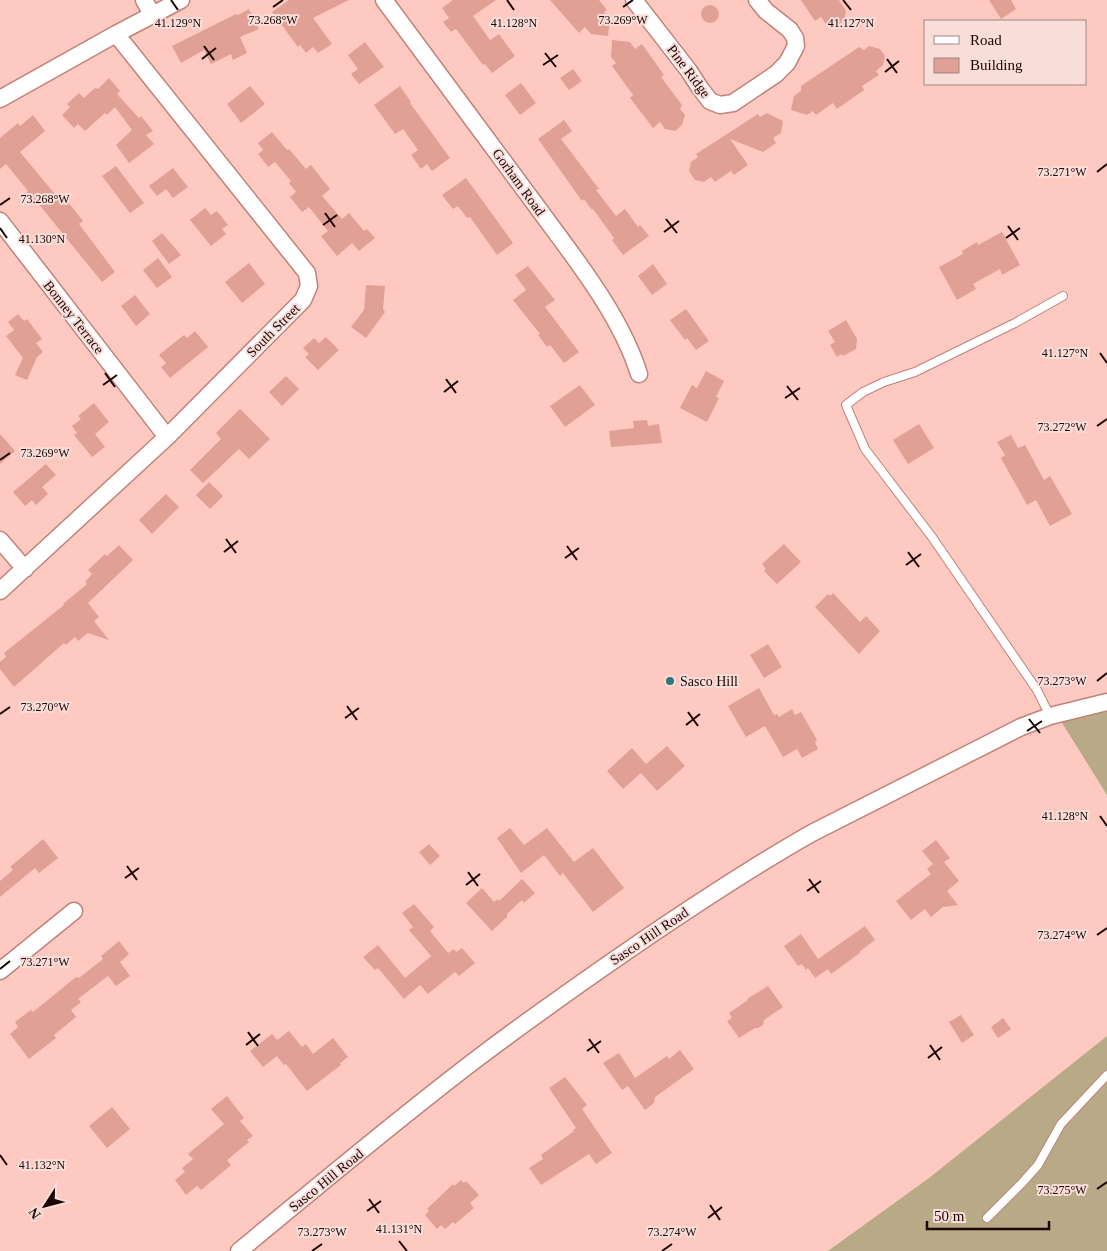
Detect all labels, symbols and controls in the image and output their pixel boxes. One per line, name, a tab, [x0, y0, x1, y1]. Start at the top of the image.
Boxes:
text: 73.268°W	[248, 13, 298, 27]
text: 73.269°W	[598, 13, 648, 27]
text: 41.129°N	[155, 16, 202, 30]
text: 41.128°N	[491, 16, 538, 30]
text: 41.127°N	[828, 16, 875, 30]
legend	[924, 20, 1087, 85]
text: Road	[970, 32, 1002, 48]
street label: Pine Ridge	[664, 42, 713, 101]
text: Building	[970, 57, 1023, 73]
street label: Gorham Road	[489, 146, 548, 219]
text: 73.271°W	[1037, 165, 1087, 179]
text: 73.268°W	[20, 192, 70, 206]
text: 41.130°N	[19, 232, 66, 246]
street label: Bonney Terrace	[40, 278, 107, 357]
street label: South Street	[244, 301, 303, 360]
text: 41.127°N	[1042, 346, 1089, 360]
text: 73.272°W	[1037, 420, 1087, 434]
text: 73.269°W	[20, 446, 70, 460]
place label: Sasco Hill	[680, 674, 738, 689]
text: 73.273°W	[1037, 674, 1087, 688]
marker: Sasco Hill	[664, 675, 676, 687]
text: 73.270°W	[20, 700, 70, 714]
text: 41.128°N	[1042, 809, 1089, 823]
street label: Sasco Hill Road	[607, 905, 691, 968]
text: 73.274°W	[1037, 928, 1087, 942]
text: 73.271°W	[20, 955, 70, 969]
street label: Sasco Hill Road	[286, 1146, 366, 1215]
text: 41.132°N	[19, 1158, 66, 1172]
north arrow	[20, 1181, 70, 1231]
text: 73.275°W	[1037, 1183, 1087, 1197]
scale bar	[927, 1198, 1050, 1230]
text: N	[26, 1205, 44, 1222]
text: 50 m	[934, 1208, 965, 1224]
text: 41.131°N	[376, 1222, 423, 1236]
text: 73.273°W	[297, 1225, 347, 1239]
text: 73.274°W	[647, 1225, 697, 1239]

